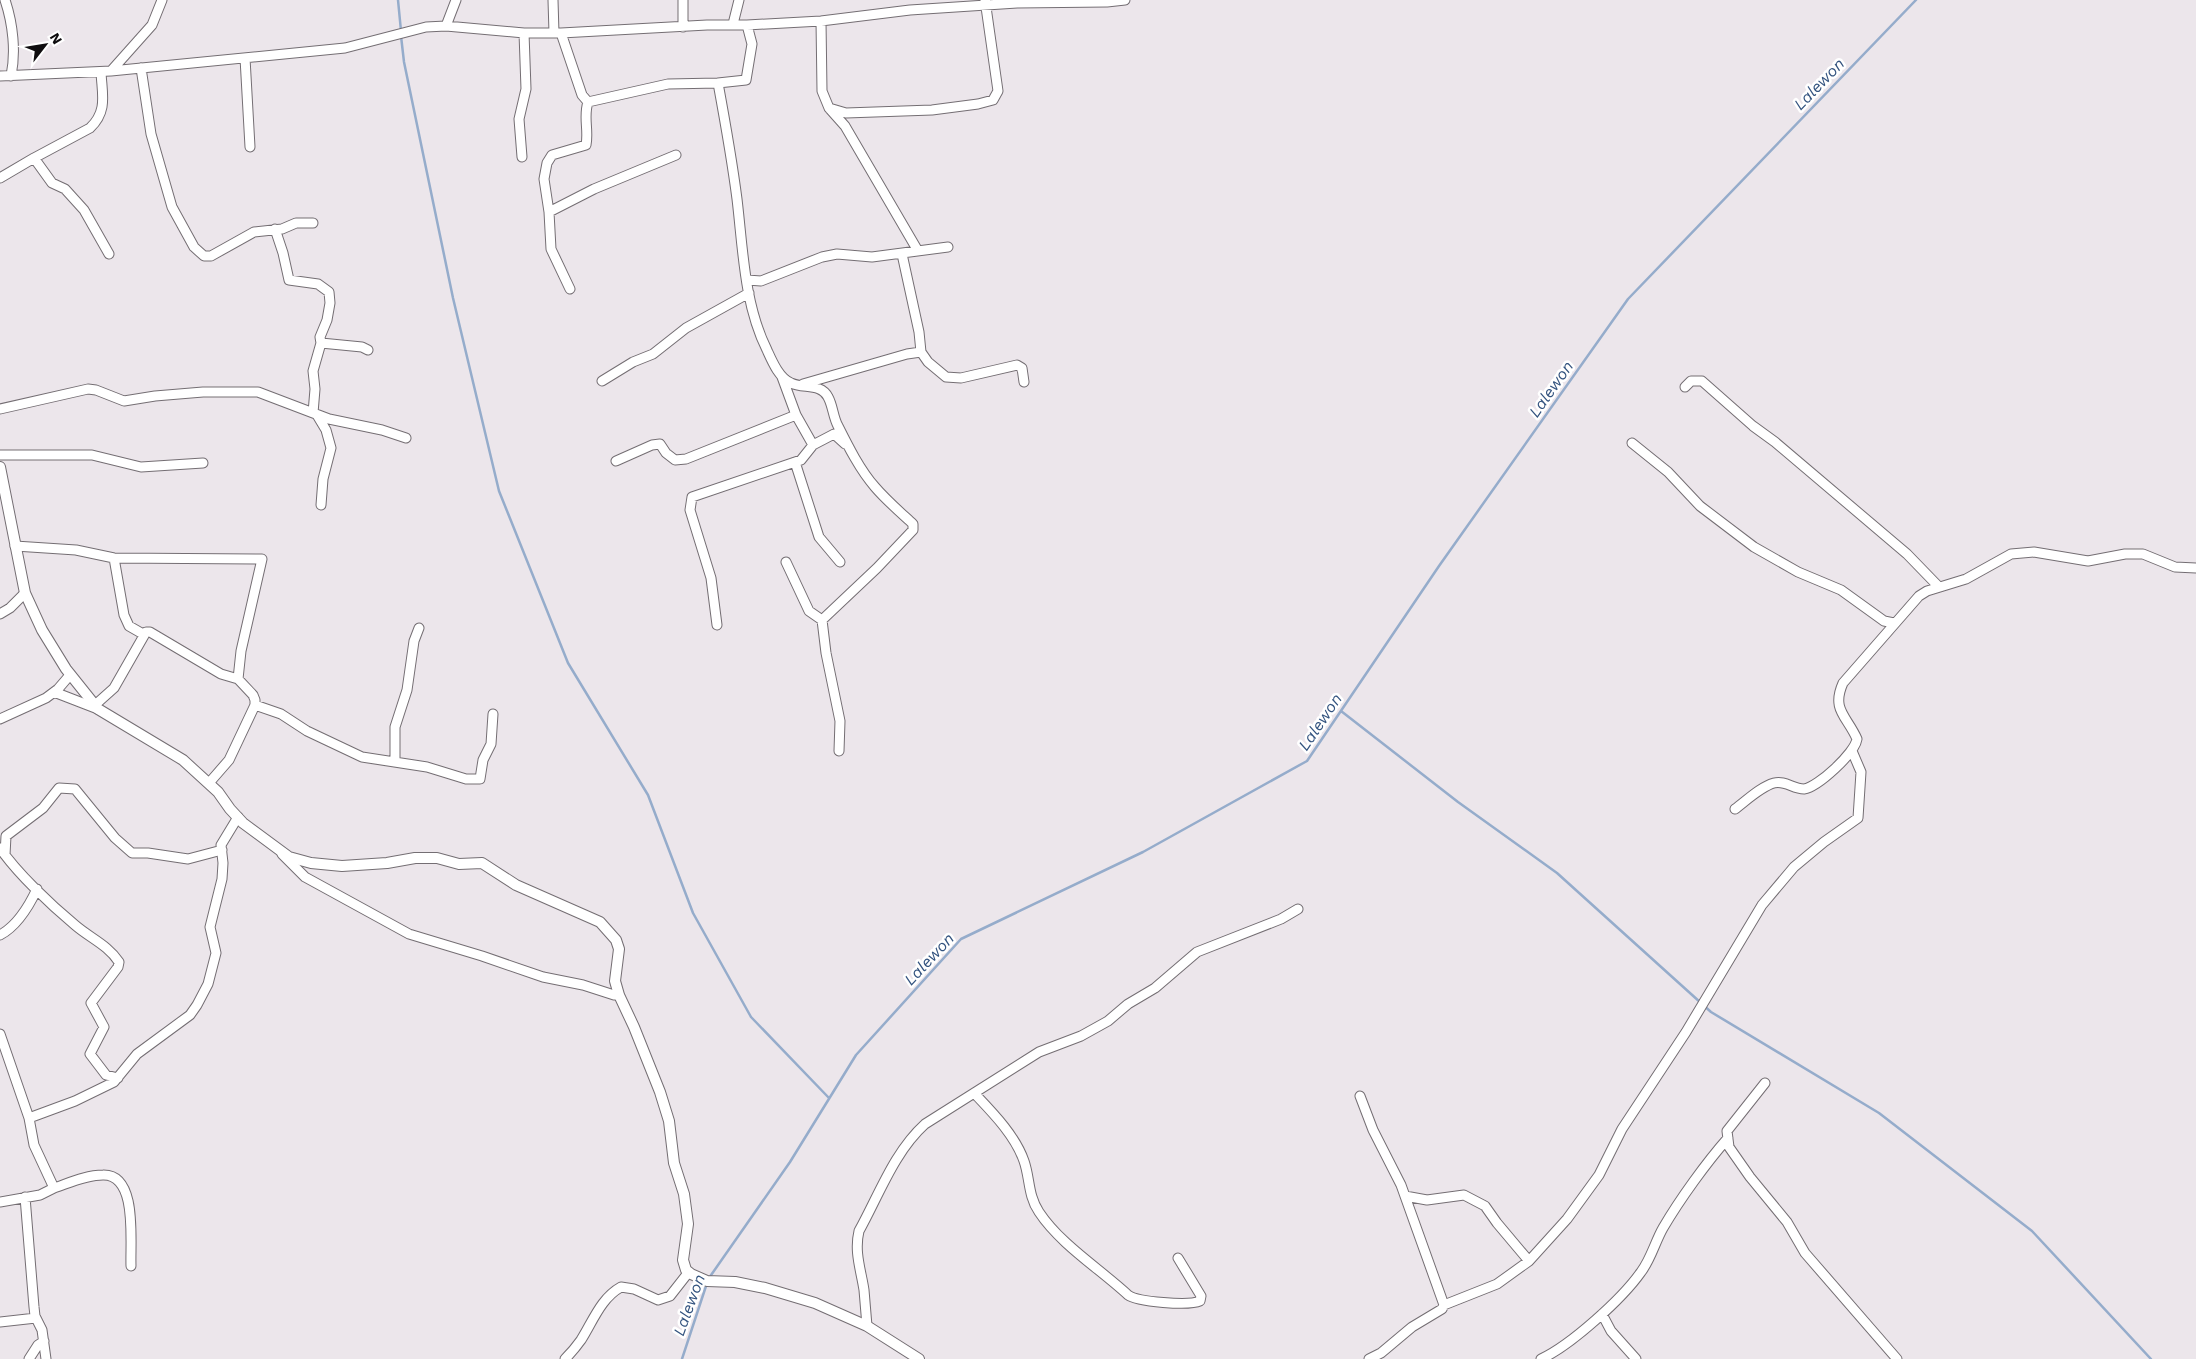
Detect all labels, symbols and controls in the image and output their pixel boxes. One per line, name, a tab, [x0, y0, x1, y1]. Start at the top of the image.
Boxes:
north arrow	[20, 20, 70, 70]
text: N	[47, 30, 66, 47]
water label: Lalewon	[1790, 54, 1848, 114]
water label: Lalewon	[1525, 357, 1577, 421]
water label: Lalewon	[1294, 690, 1346, 754]
water label: Lalewon	[900, 929, 958, 989]
water label: Lalewon	[669, 1272, 709, 1338]

